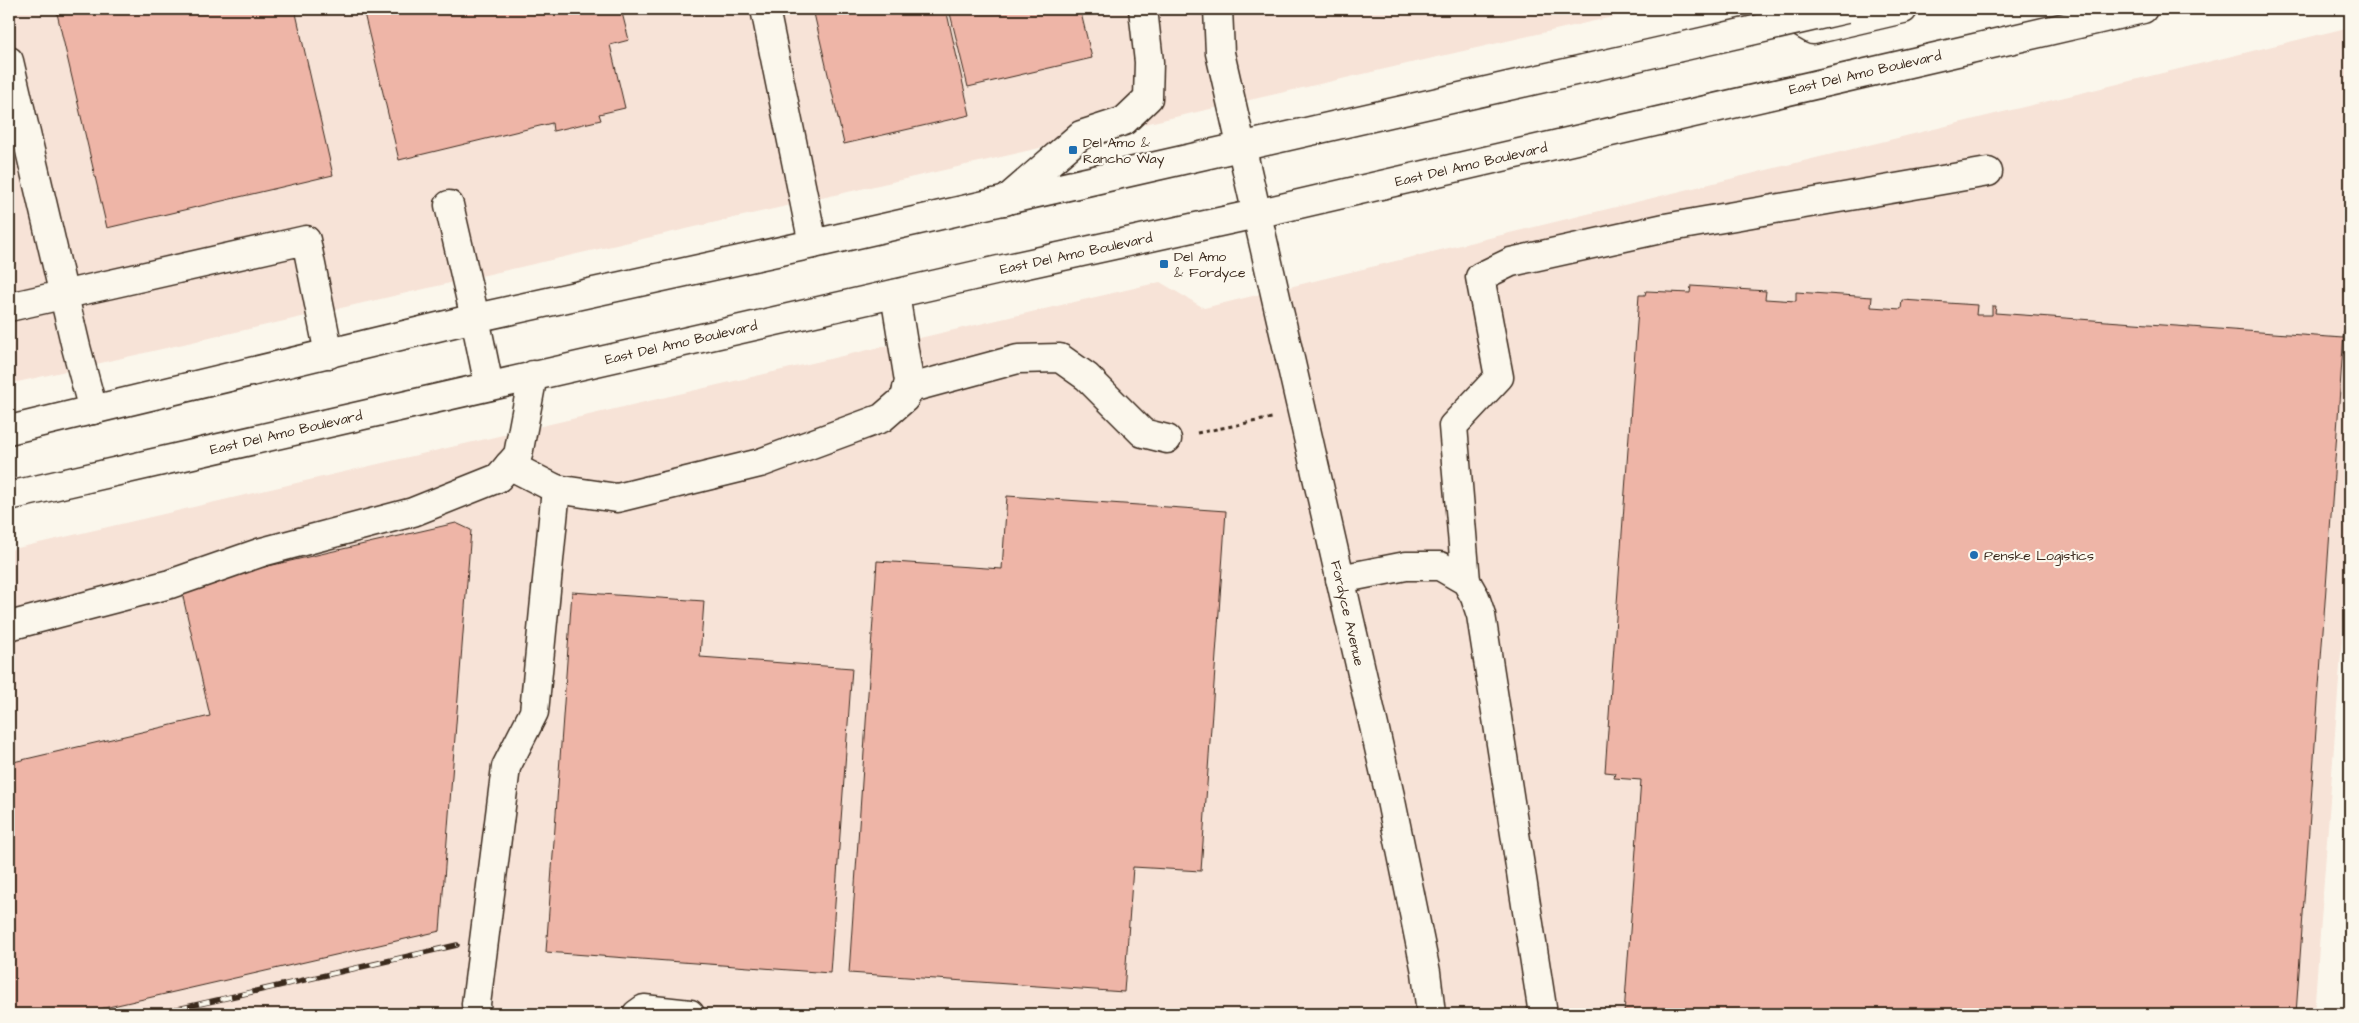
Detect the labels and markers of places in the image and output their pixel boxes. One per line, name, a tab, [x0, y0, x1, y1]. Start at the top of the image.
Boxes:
place label: Del Amo & Rancho Way	[1083, 133, 1165, 169]
marker: Del Amo & Rancho Way	[1067, 144, 1079, 156]
place label: Del Amo & Fordyce	[1174, 247, 1246, 283]
marker: Del Amo & Fordyce	[1158, 258, 1170, 270]
place label: Penske Logistics	[1984, 546, 2094, 566]
marker: Penske Logistics	[1968, 549, 1980, 561]

